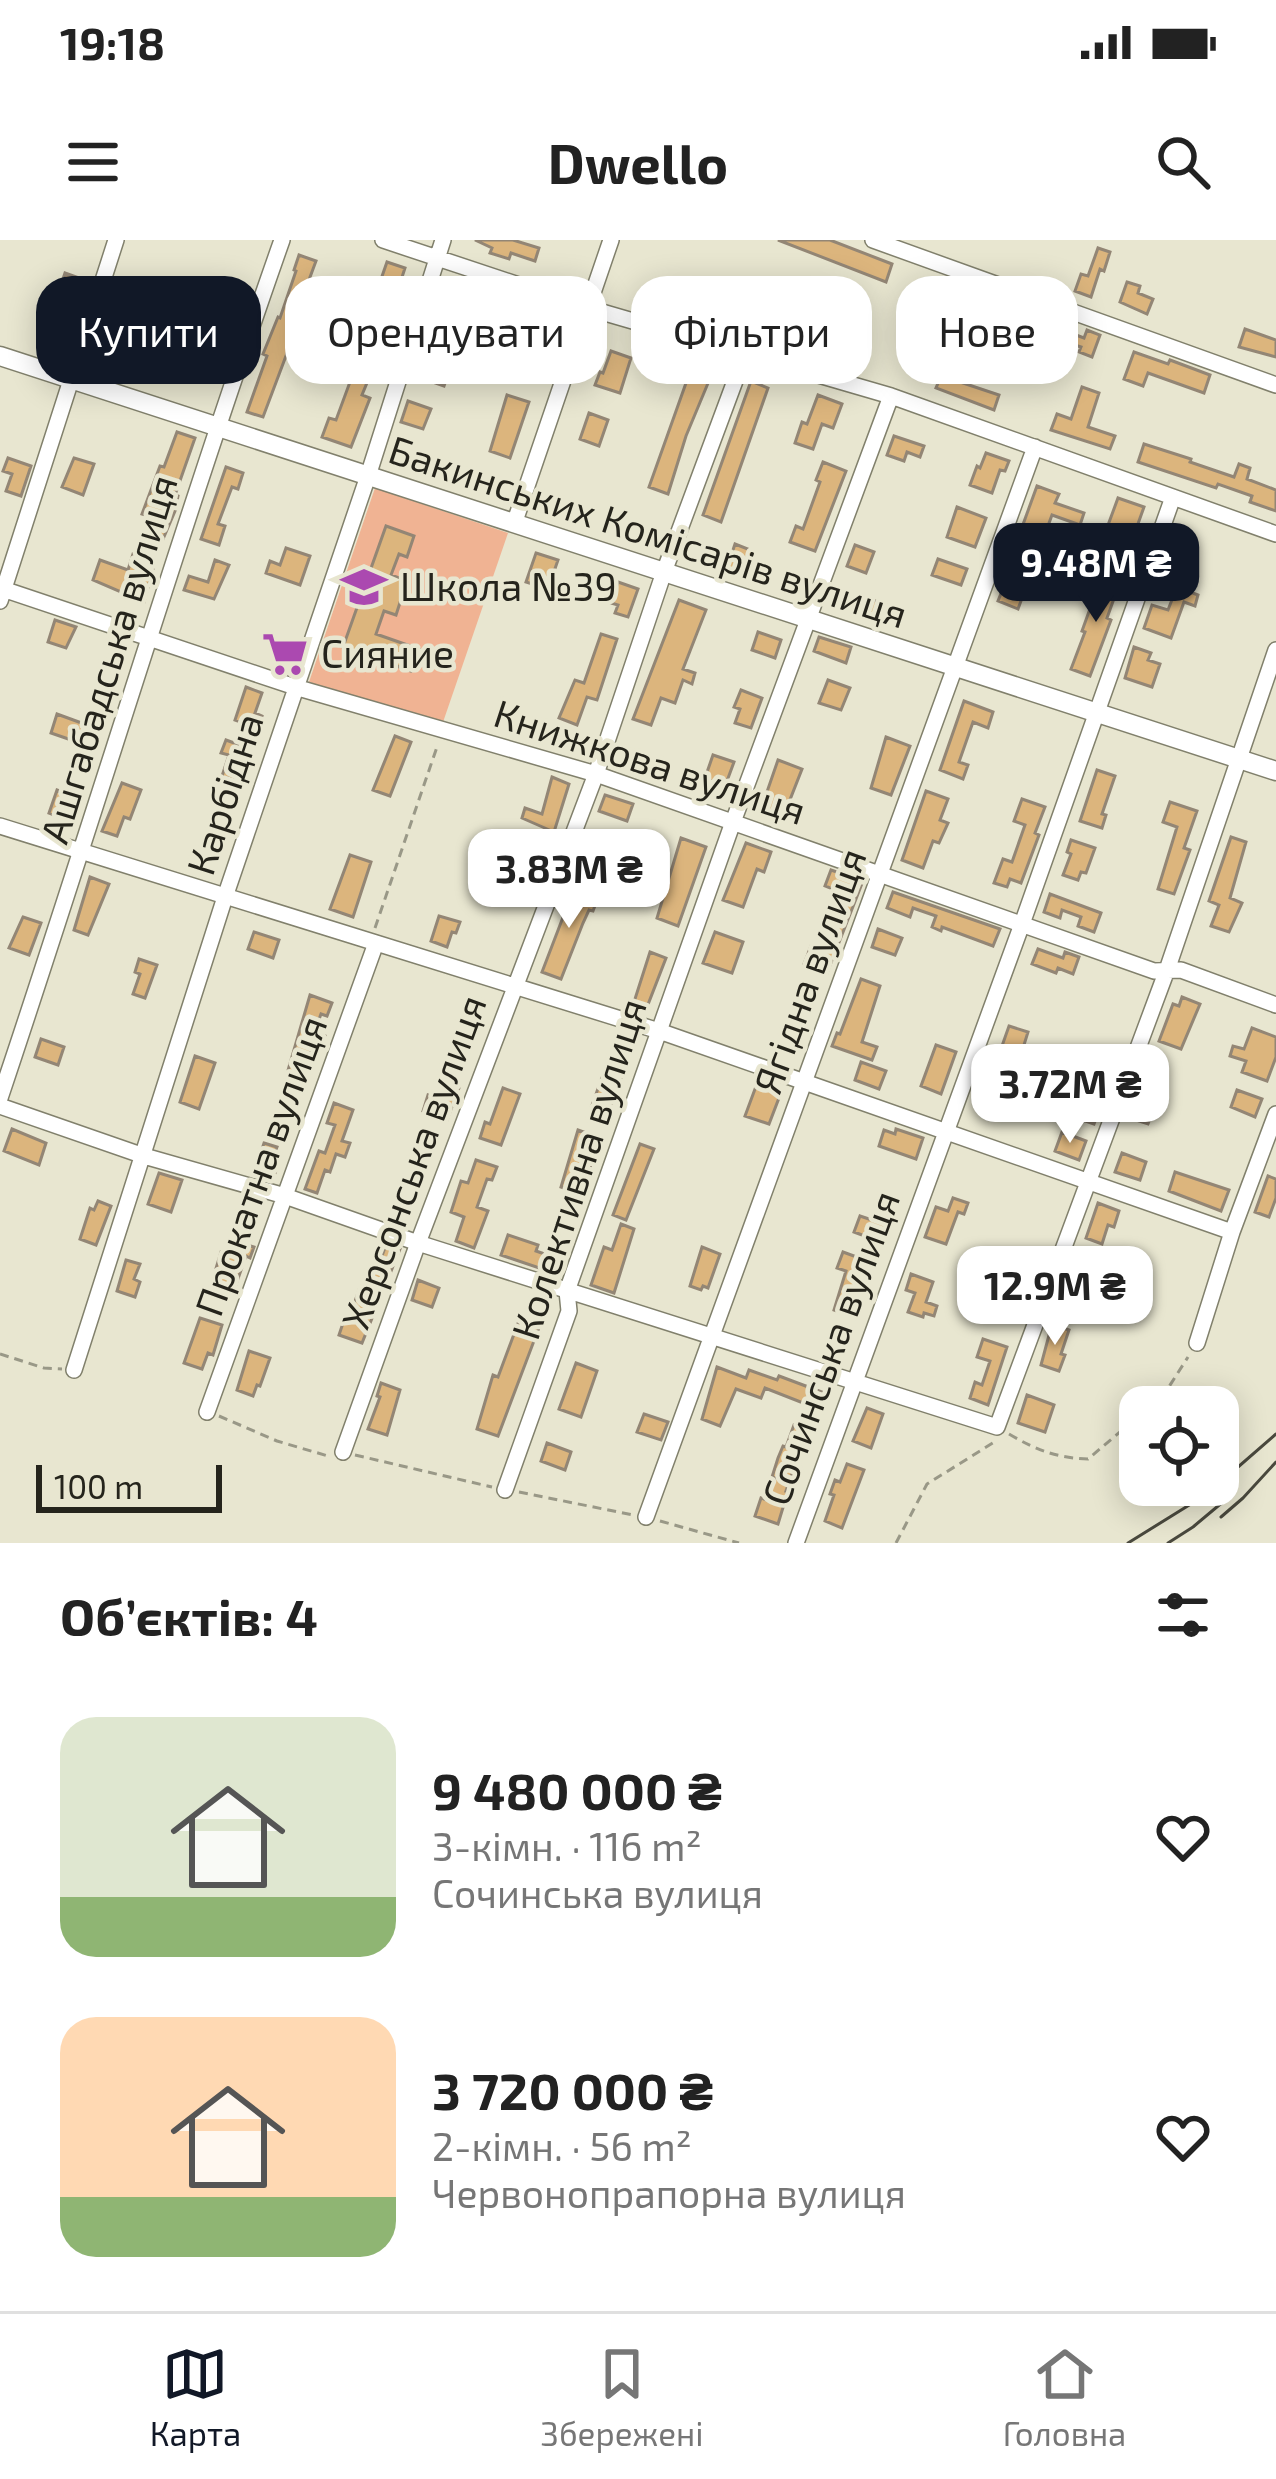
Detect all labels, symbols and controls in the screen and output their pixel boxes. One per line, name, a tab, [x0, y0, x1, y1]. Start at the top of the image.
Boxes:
text: 19:18	[60, 15, 165, 69]
icon: menu	[60, 129, 126, 195]
icon: search	[1150, 129, 1216, 195]
text: Dwello	[548, 130, 728, 195]
chip: Купити	[36, 276, 261, 384]
chip: Орендувати	[285, 276, 607, 384]
chip: Фільтри	[631, 276, 872, 384]
chip: Нове	[896, 276, 1078, 384]
street label: Бакинських Комісарів вулиця	[383, 425, 913, 638]
street label: Ашгабадська вулиця	[29, 469, 187, 849]
pin: 9.48M ₴	[985, 523, 1207, 625]
text: 9.48M ₴	[1020, 538, 1172, 585]
school or university icon: Школа №39	[339, 562, 389, 612]
place label: Школа №39	[400, 562, 617, 609]
supermarket icon: Сияние	[260, 629, 310, 679]
place label: Сияние	[321, 629, 454, 676]
street label: Книжкова вулиця	[489, 688, 812, 834]
street label: Карбідна	[175, 707, 272, 880]
pin: 3.83M ₴	[458, 829, 680, 931]
street label: Ягідна вулиця	[742, 841, 876, 1100]
text: 3.83M ₴	[495, 844, 643, 891]
street label: Херсонська вулиця	[330, 988, 496, 1335]
street label: Колективна вулиця	[500, 992, 656, 1345]
street label: Прокатна вулиця	[184, 1009, 337, 1322]
pin: 3.72M ₴	[959, 1044, 1181, 1146]
text: 3.72M ₴	[998, 1059, 1142, 1106]
street label: Сочинська вулиця	[751, 1184, 909, 1511]
pin: 12.9M ₴	[944, 1246, 1166, 1348]
text: 12.9M ₴	[984, 1261, 1126, 1308]
map controls	[1119, 1386, 1239, 1506]
button: locate	[1119, 1386, 1239, 1506]
scale bar	[36, 1459, 222, 1512]
text: 100 m	[54, 1466, 143, 1506]
icon: filters	[1150, 1582, 1216, 1648]
text: Об’єктів: 4	[60, 1585, 318, 1646]
text: 9 480 000 ₴	[432, 1759, 722, 1820]
icon: home	[156, 1765, 300, 1909]
icon: heart	[1150, 1804, 1216, 1870]
text: 3-кімн. · 116 m²	[432, 1822, 702, 1869]
text: Сочинська вулиця	[432, 1869, 763, 1916]
text: 3 720 000 ₴	[432, 2059, 713, 2120]
icon: home	[156, 2065, 300, 2209]
icon: heart	[1150, 2104, 1216, 2170]
text: 2-кімн. · 56 m²	[432, 2122, 692, 2169]
text: Червонопрапорна вулиця	[432, 2169, 906, 2216]
tab: Карта	[150, 2341, 241, 2453]
tab: Збережені	[541, 2341, 704, 2453]
tab: Головна	[1003, 2341, 1126, 2453]

